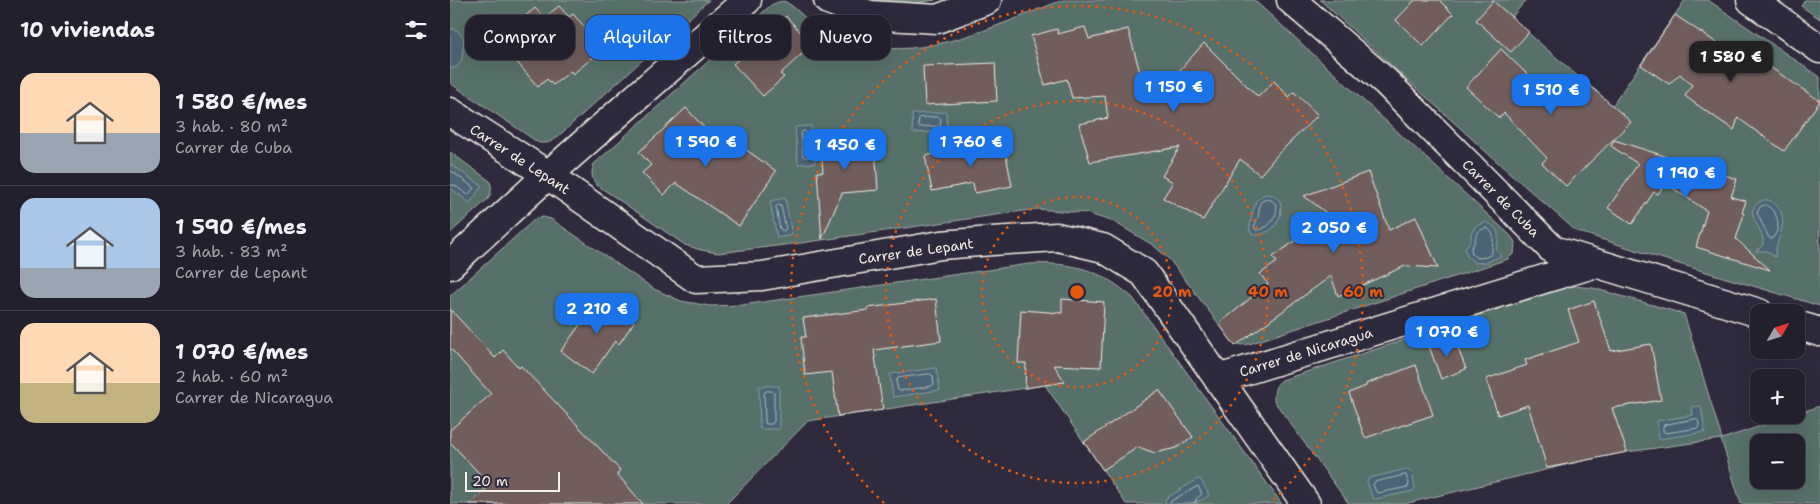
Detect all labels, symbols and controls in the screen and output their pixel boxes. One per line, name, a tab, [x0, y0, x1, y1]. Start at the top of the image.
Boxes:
chip: Comprar	[465, 15, 575, 60]
chip: Alquilar	[585, 15, 690, 60]
chip: Filtros	[700, 15, 791, 60]
chip: Nuevo	[801, 15, 891, 60]
text: 10 viviendas	[20, 16, 155, 44]
icon: filters	[402, 16, 430, 44]
pin: 1 580 €	[1685, 41, 1777, 83]
text: 1 580 €	[1700, 46, 1762, 67]
pin: 1 150 €	[1128, 70, 1220, 113]
pin: 1 510 €	[1505, 74, 1597, 116]
text: 1 150 €	[1145, 76, 1203, 97]
text: 1 510 €	[1523, 79, 1579, 100]
text: 1 580 €/mes	[175, 88, 307, 116]
icon: home	[60, 93, 120, 153]
text: 3 hab. · 80 m²	[175, 116, 288, 137]
street label: Carrer de Lepant	[467, 120, 573, 198]
pin: 1 590 €	[660, 126, 752, 168]
pin: 1 760 €	[925, 126, 1017, 168]
pin: 1 450 €	[799, 128, 891, 171]
text: 1 590 €	[675, 131, 737, 152]
text: 1 760 €	[940, 131, 1002, 152]
text: 1 450 €	[814, 134, 876, 155]
text: Carrer de Cuba	[175, 137, 292, 158]
street label: Carrer de Cuba	[1458, 155, 1544, 241]
pin: 1 190 €	[1640, 156, 1732, 199]
text: 1 190 €	[1657, 162, 1715, 183]
pin: 2 050 €	[1288, 212, 1380, 254]
text: 1 590 €/mes	[175, 213, 307, 241]
text: 2 050 €	[1301, 217, 1367, 238]
icon: home	[60, 218, 120, 278]
street label: Carrer de Lepant	[857, 234, 975, 268]
text: 3 hab. · 83 m²	[175, 241, 288, 262]
text: Carrer de Lepant	[175, 262, 307, 283]
text: 20 m	[1152, 282, 1192, 302]
text: 40 m	[1248, 282, 1288, 302]
text: 60 m	[1343, 282, 1383, 302]
centre of rings	[1068, 283, 1086, 301]
pin: 2 210 €	[551, 292, 643, 335]
text: 2 210 €	[566, 298, 628, 319]
north arrow	[1750, 304, 1805, 359]
map controls	[1750, 304, 1805, 489]
pin: 1 070 €	[1401, 316, 1493, 358]
text: 1 070 €	[1416, 321, 1478, 342]
street label: Carrer de Nicaragua	[1237, 323, 1375, 381]
text: 1 070 €/mes	[175, 338, 308, 366]
icon: home	[60, 343, 120, 403]
text: 2 hab. · 60 m²	[175, 366, 288, 387]
button: +	[1750, 369, 1805, 424]
text: Carrer de Nicaragua	[175, 387, 333, 408]
button: −	[1750, 434, 1805, 489]
scale bar	[465, 469, 560, 492]
text: 20 m	[472, 472, 508, 490]

